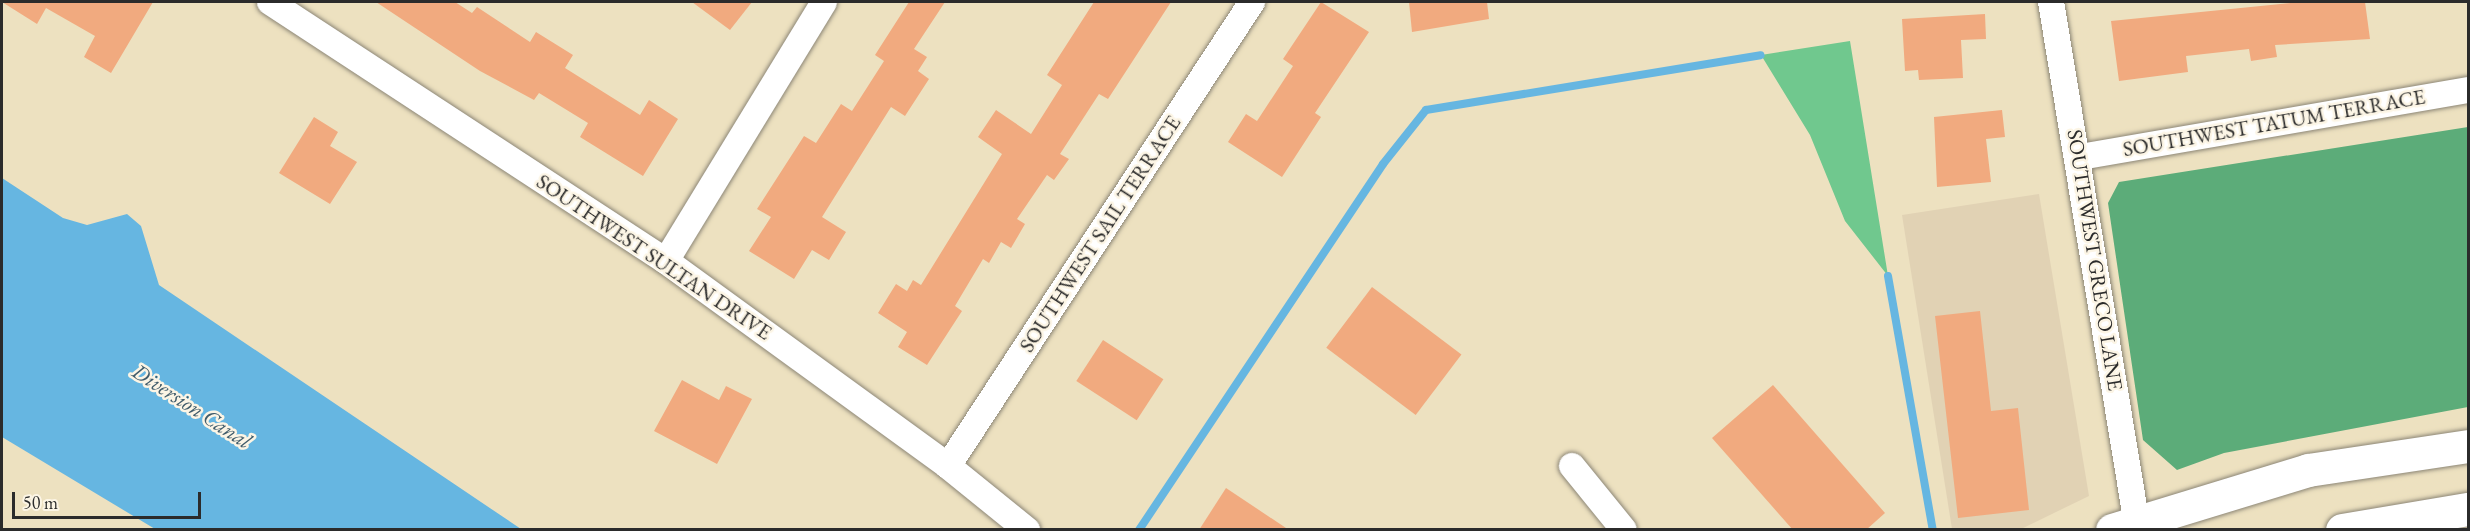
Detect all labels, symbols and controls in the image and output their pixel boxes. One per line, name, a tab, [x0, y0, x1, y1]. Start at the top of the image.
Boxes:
street label: SOUTHWEST TATUM TERRACE	[2121, 84, 2427, 162]
street label: SOUTHWEST SAIL TERRACE	[1014, 111, 1186, 357]
street label: SOUTHWEST GRECO LANE	[2062, 128, 2128, 392]
street label: SOUTHWEST SULTAN DRIVE	[532, 169, 776, 345]
water label: Diversion Canal	[127, 358, 257, 454]
scale bar	[15, 480, 204, 518]
text: 50 m	[23, 491, 58, 514]

